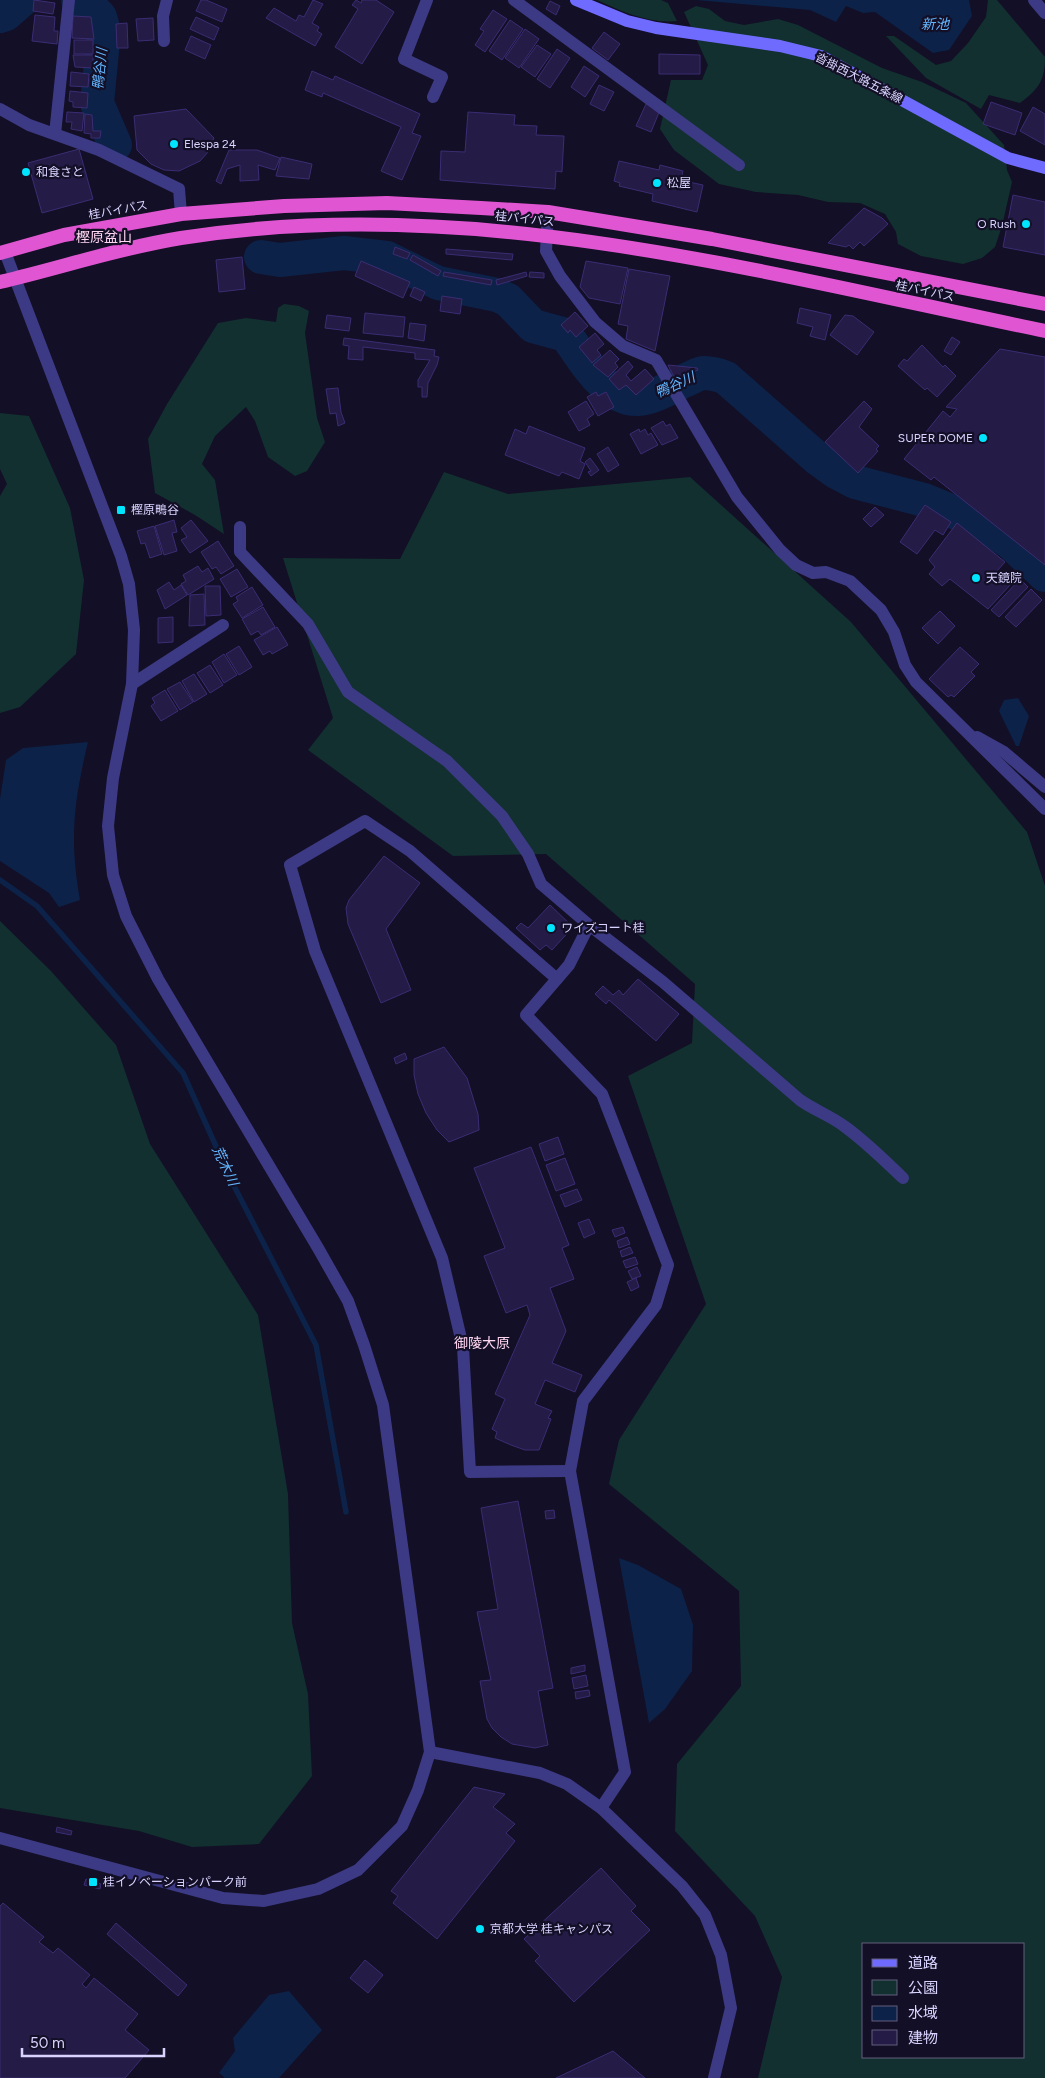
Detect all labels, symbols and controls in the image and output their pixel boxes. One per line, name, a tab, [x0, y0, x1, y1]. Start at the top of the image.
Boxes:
water label: 新池	[921, 16, 951, 33]
water label: 鴨谷川	[89, 45, 111, 91]
street label: 沓掛西大路五条線	[813, 50, 905, 106]
place label: Elespa 24	[184, 137, 237, 151]
marker: Elespa 24	[168, 138, 180, 150]
place label: 和食さと	[36, 165, 84, 179]
marker: 和食さと	[20, 166, 32, 178]
place label: 松屋	[667, 176, 691, 190]
marker: 松屋	[651, 177, 663, 189]
street label: 桂バイパス	[87, 198, 149, 222]
street label: 桂バイパス	[495, 209, 555, 229]
place label: O Rush	[977, 217, 1016, 231]
marker: O Rush	[1020, 218, 1032, 230]
district label: 樫原盆山	[76, 229, 132, 246]
street label: 桂バイパス	[894, 278, 956, 304]
water label: 鴨谷川	[652, 368, 699, 401]
place label: SUPER DOME	[898, 431, 973, 445]
marker: SUPER DOME	[977, 432, 989, 444]
place label: 樫原鴫谷	[131, 503, 179, 517]
marker: 樫原鴫谷	[115, 504, 127, 516]
place label: 天鏡院	[986, 571, 1022, 585]
marker: 天鏡院	[970, 572, 982, 584]
place label: ワイズコート桂	[561, 921, 645, 935]
marker: ワイズコート桂	[545, 922, 557, 934]
water label: 荒木川	[208, 1143, 242, 1190]
district label: 御陵大原	[454, 1335, 510, 1352]
place label: 桂イノベーションパーク前	[103, 1875, 247, 1889]
marker: 桂イノベーションパーク前	[87, 1876, 99, 1888]
place label: 京都大学 桂キャンパス	[490, 1922, 613, 1936]
marker: 京都大学 桂キャンパス	[474, 1923, 486, 1935]
legend	[862, 1943, 1025, 2058]
text: 道路	[908, 1954, 938, 1972]
text: 公園	[908, 1979, 938, 1997]
text: 水域	[908, 2004, 938, 2022]
scale bar	[22, 2026, 165, 2058]
text: 建物	[908, 2029, 938, 2047]
text: 50 m	[30, 2034, 65, 2052]

